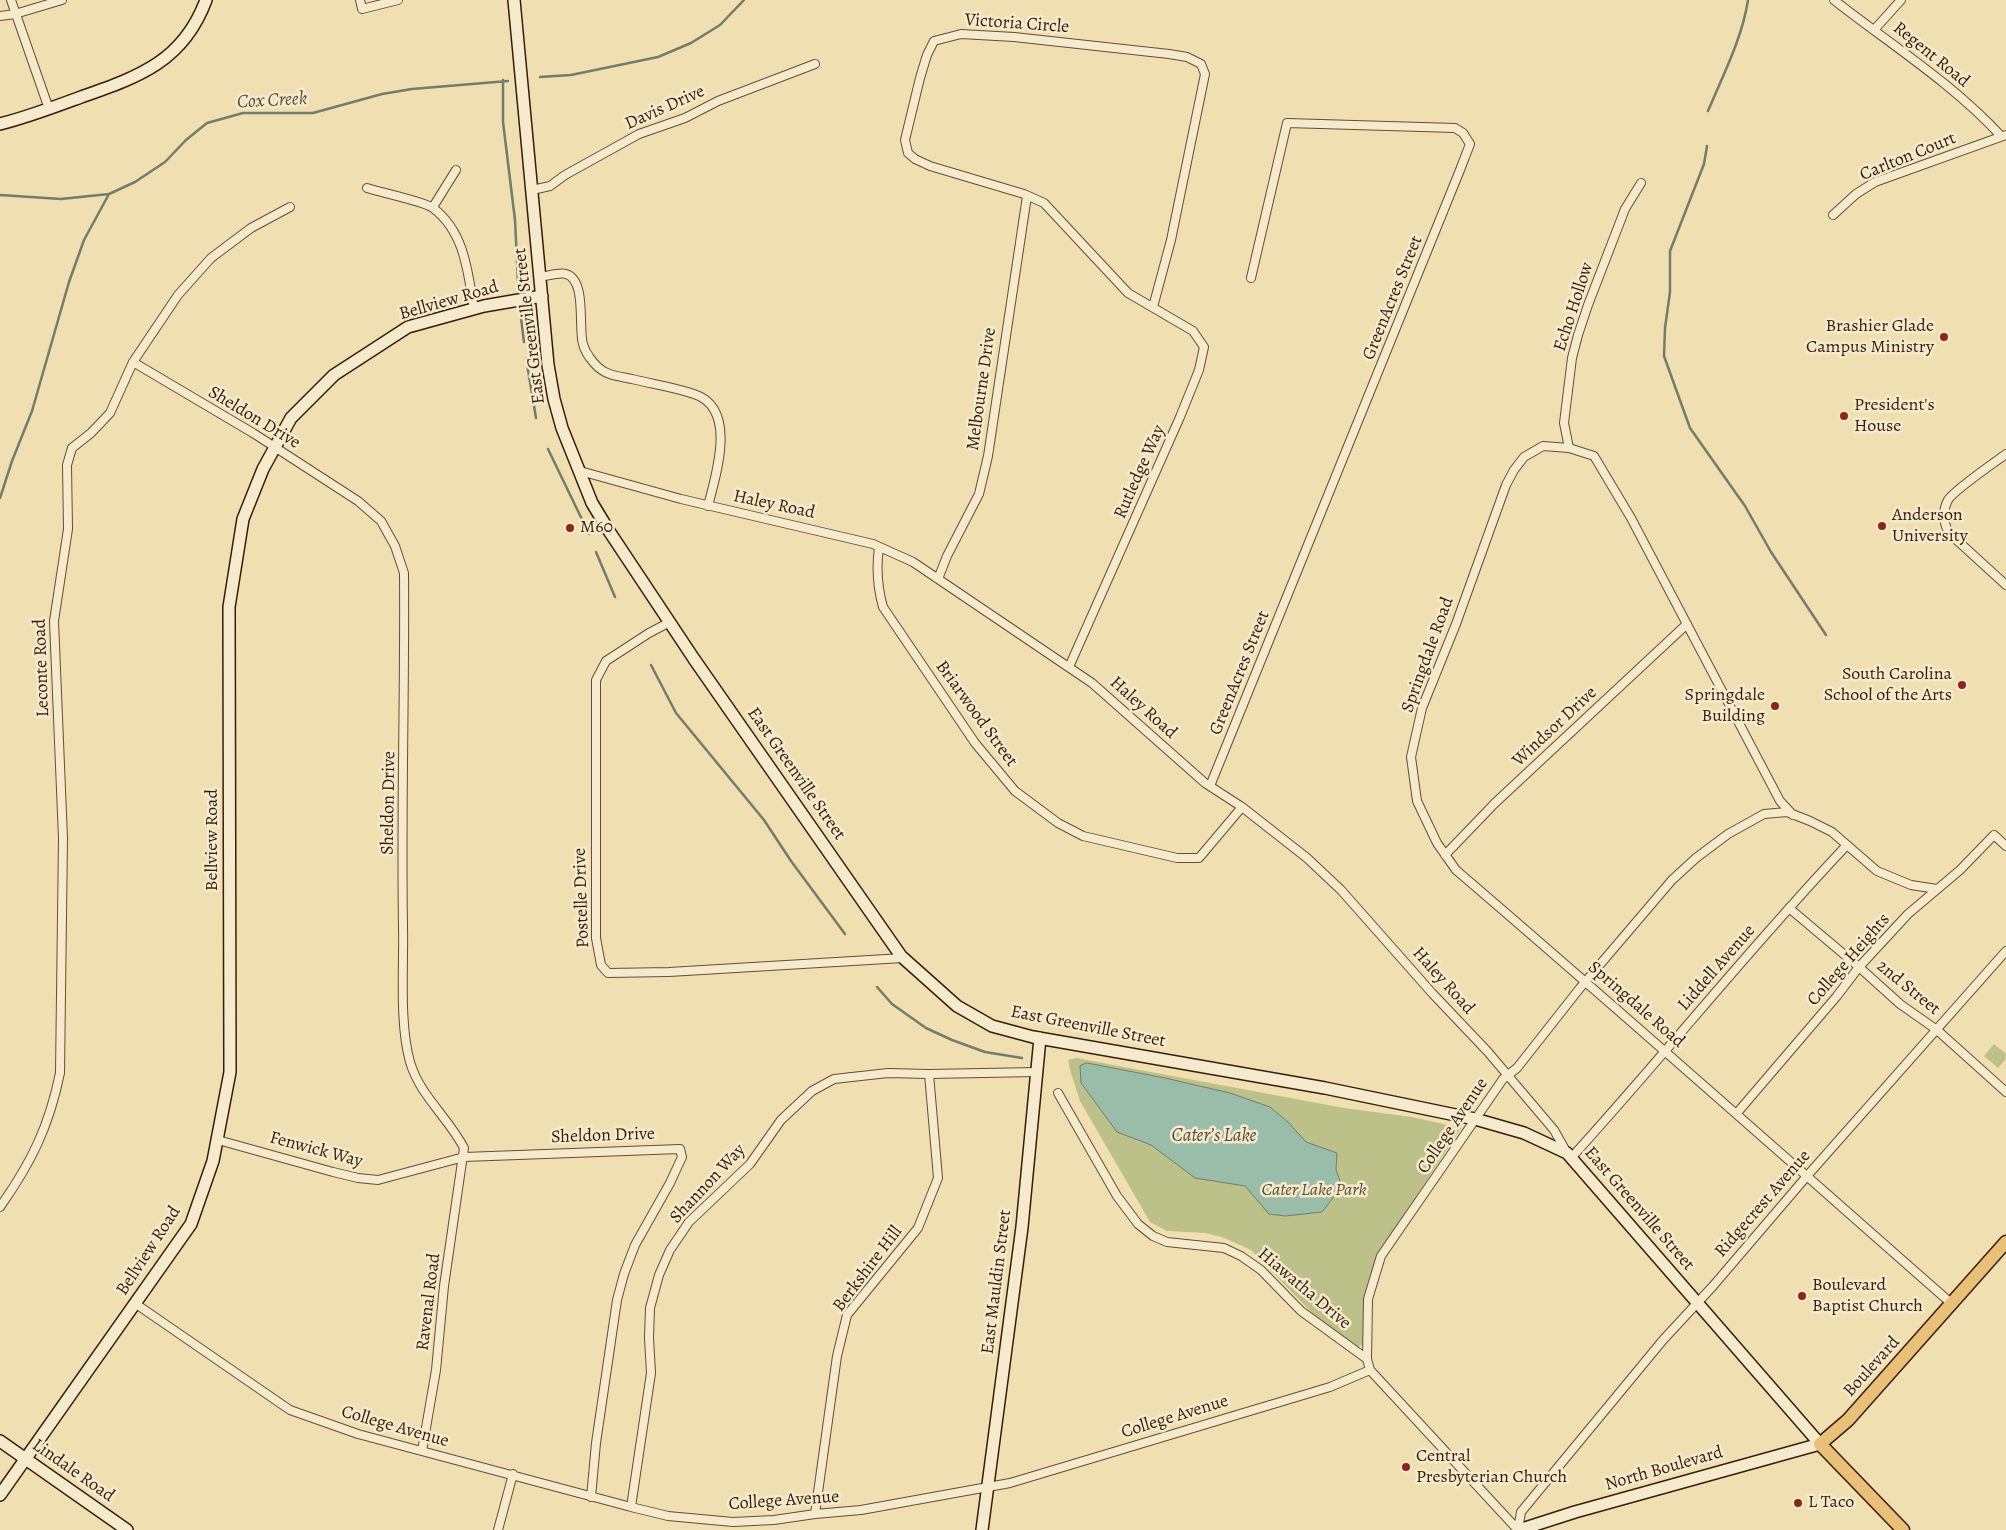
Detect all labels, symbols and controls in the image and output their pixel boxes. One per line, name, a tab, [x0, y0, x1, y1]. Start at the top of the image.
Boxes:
street label: Victoria Circle	[964, 10, 1070, 38]
street label: Regent Road	[1888, 18, 1974, 92]
street label: Davis Drive	[622, 81, 708, 135]
water label: Cox Creek	[236, 88, 308, 114]
street label: Carlton Court	[1857, 128, 1959, 186]
street label: GreenAcres Street	[1358, 233, 1428, 363]
street label: East Greenville Street	[510, 247, 550, 405]
street label: Echo Hollow	[1549, 260, 1599, 354]
street label: Bellview Road	[397, 277, 501, 325]
place label: Brashier Glade Campus Ministry	[1806, 316, 1934, 358]
street label: Melbourne Drive	[963, 326, 1001, 452]
marker: Brashier Glade Campus Ministry	[1938, 331, 1950, 343]
street label: Sheldon Drive	[204, 382, 304, 454]
place label: President's House	[1854, 395, 1935, 438]
marker: President's House	[1838, 410, 1850, 422]
street label: Rutledge Way	[1110, 422, 1170, 522]
street label: Haley Road	[731, 486, 817, 524]
place label: Anderson University	[1892, 505, 1968, 548]
place label: M60	[580, 517, 613, 539]
marker: Anderson University	[1876, 520, 1888, 532]
marker: M60	[564, 522, 576, 534]
street label: Springdale Road	[1397, 594, 1459, 716]
street label: GreenAcres Street	[1205, 608, 1275, 738]
street label: Leconte Road	[29, 618, 55, 718]
street label: Briarwood Street	[930, 657, 1022, 771]
place label: South Carolina School of the Arts	[1824, 664, 1952, 706]
street label: Haley Road	[1105, 672, 1181, 744]
marker: South Carolina School of the Arts	[1956, 679, 1968, 691]
street label: Windsor Drive	[1508, 682, 1602, 772]
place label: Springdale Building	[1685, 685, 1765, 728]
marker: Springdale Building	[1769, 700, 1781, 712]
street label: East Greenville Street	[742, 703, 850, 845]
street label: Sheldon Drive	[377, 751, 401, 855]
street label: Bellview Road	[202, 789, 224, 891]
street label: Postelle Drive	[569, 848, 595, 948]
street label: College Heights	[1803, 909, 1895, 1011]
street label: Liddell Avenue	[1674, 920, 1760, 1016]
street label: Haley Road	[1407, 943, 1479, 1019]
street label: 2nd Street	[1872, 956, 1944, 1020]
street label: Springdale Road	[1583, 957, 1689, 1053]
street label: East Greenville Street	[1009, 1001, 1167, 1053]
street label: College Avenue	[1413, 1074, 1493, 1178]
street label: Sheldon Drive	[551, 1123, 655, 1149]
water label: Cater’s Lake	[1172, 1125, 1256, 1147]
street label: Fenwick Way	[267, 1127, 365, 1173]
street label: Shannon Way	[666, 1140, 750, 1228]
street label: East Greenville Street	[1579, 1143, 1699, 1275]
street label: Ridgecrest Avenue	[1710, 1146, 1816, 1262]
park label: Cater Lake Park	[1262, 1180, 1366, 1202]
street label: Bellview Road	[112, 1202, 186, 1300]
street label: East Mauldin Street	[977, 1209, 1017, 1355]
street label: Berkshire Hill	[829, 1222, 907, 1316]
street label: Hiawatha Drive	[1253, 1244, 1355, 1334]
street label: Ravenal Road	[412, 1252, 446, 1352]
place label: Boulevard Baptist Church	[1812, 1275, 1923, 1318]
marker: Boulevard Baptist Church	[1796, 1290, 1808, 1302]
street label: Boulevard	[1839, 1332, 1905, 1402]
street label: College Avenue	[1119, 1390, 1231, 1444]
street label: College Avenue	[339, 1401, 451, 1453]
street label: Lindale Road	[28, 1435, 118, 1507]
street label: North Boulevard	[1602, 1442, 1726, 1496]
place label: Central Presbyterian Church	[1416, 1446, 1567, 1488]
marker: Central Presbyterian Church	[1400, 1461, 1412, 1473]
street label: College Avenue	[728, 1486, 840, 1516]
place label: L Taco	[1808, 1492, 1854, 1514]
marker: L Taco	[1792, 1497, 1804, 1509]

